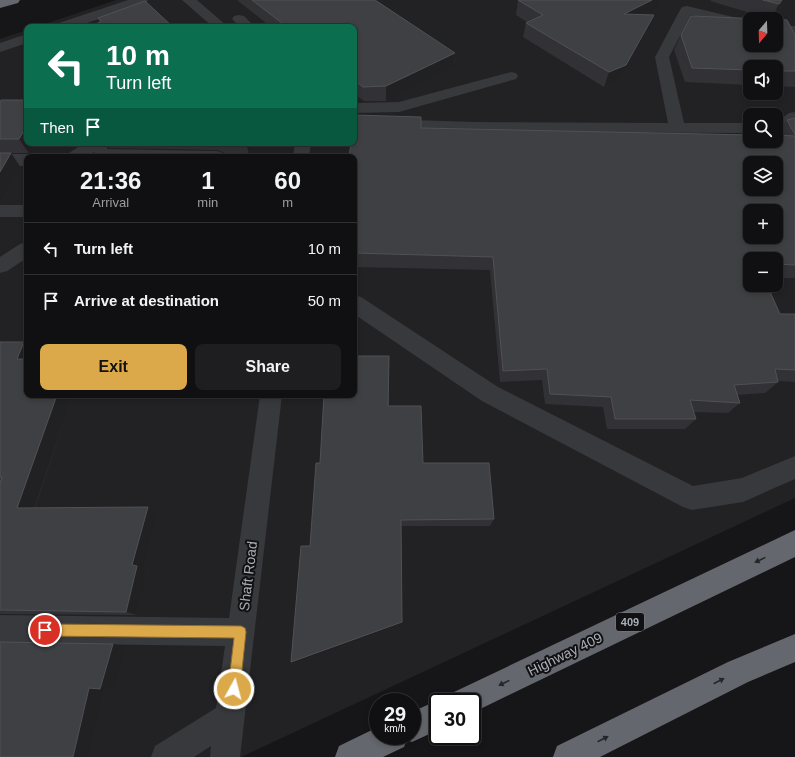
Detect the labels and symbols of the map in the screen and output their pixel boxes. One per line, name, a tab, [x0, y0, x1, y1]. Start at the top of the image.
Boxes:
north arrow	[743, 12, 783, 52]
street label: Shaft Road	[236, 540, 260, 612]
one-way arrow	[754, 557, 766, 563]
pin	[28, 613, 62, 647]
road number: 409	[616, 613, 644, 631]
street label: Highway 409	[525, 629, 605, 679]
position arrow	[213, 668, 255, 710]
one-way arrow	[714, 678, 725, 684]
one-way arrow	[498, 680, 510, 686]
speed limit sign: 30	[429, 693, 481, 745]
one-way arrow	[597, 736, 609, 743]

